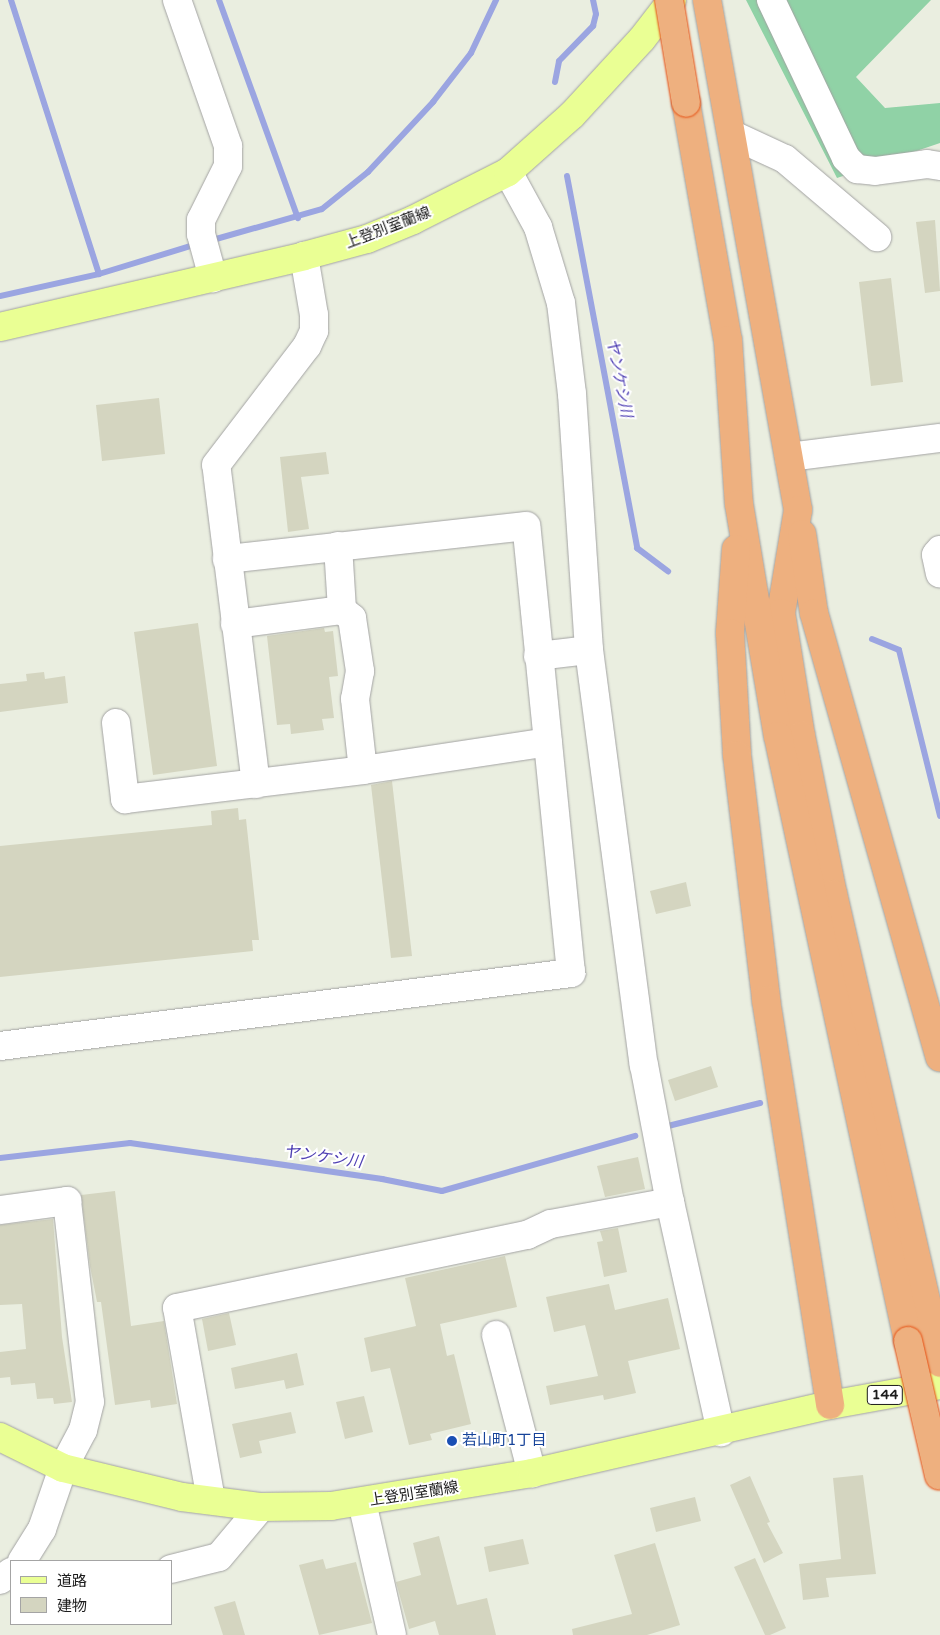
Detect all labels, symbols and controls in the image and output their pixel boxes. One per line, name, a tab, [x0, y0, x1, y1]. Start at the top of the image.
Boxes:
street label: 上登別室蘭線	[343, 203, 433, 253]
water label: ヤンケシ川	[602, 337, 636, 419]
water label: ヤンケシ川	[282, 1142, 364, 1172]
road number: 144	[866, 1384, 904, 1406]
place label: 若山町1丁目	[462, 1432, 546, 1450]
marker: 若山町1丁目	[446, 1435, 458, 1447]
street label: 上登別室蘭線	[368, 1478, 460, 1510]
legend	[10, 1560, 172, 1625]
text: 道路	[57, 1572, 87, 1590]
text: 建物	[57, 1597, 87, 1615]

